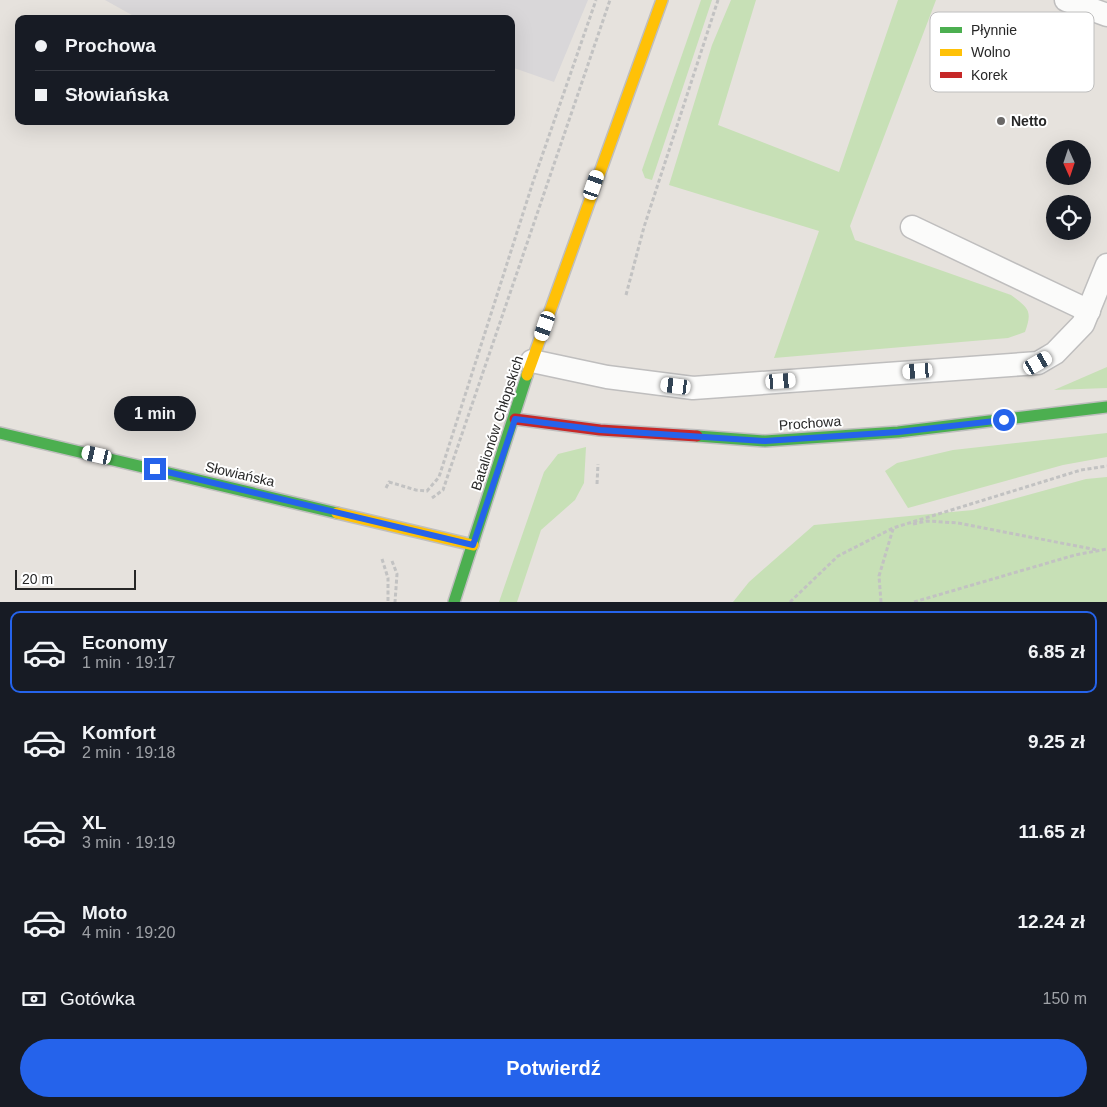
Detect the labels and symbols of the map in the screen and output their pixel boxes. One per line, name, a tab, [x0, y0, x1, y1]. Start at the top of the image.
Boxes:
legend	[930, 12, 1094, 92]
text: Płynnie	[971, 22, 1017, 38]
text: Wolno	[971, 44, 1011, 60]
text: Korek	[971, 67, 1009, 83]
place label: Netto	[1011, 113, 1047, 129]
marker: Netto	[995, 115, 1007, 127]
north arrow	[1046, 140, 1091, 185]
car	[582, 168, 605, 202]
car	[533, 309, 556, 343]
car	[1021, 349, 1054, 377]
street label: Batalionów Chłopskich	[468, 354, 526, 492]
car	[902, 362, 933, 380]
car	[765, 372, 796, 390]
car	[660, 377, 691, 395]
callout: 1 min	[114, 396, 196, 432]
route start	[993, 409, 1015, 431]
street label: Prochowa	[778, 413, 842, 433]
car	[80, 444, 113, 466]
route end	[144, 458, 166, 480]
street label: Słowiańska	[204, 458, 277, 490]
scale bar	[15, 567, 136, 590]

